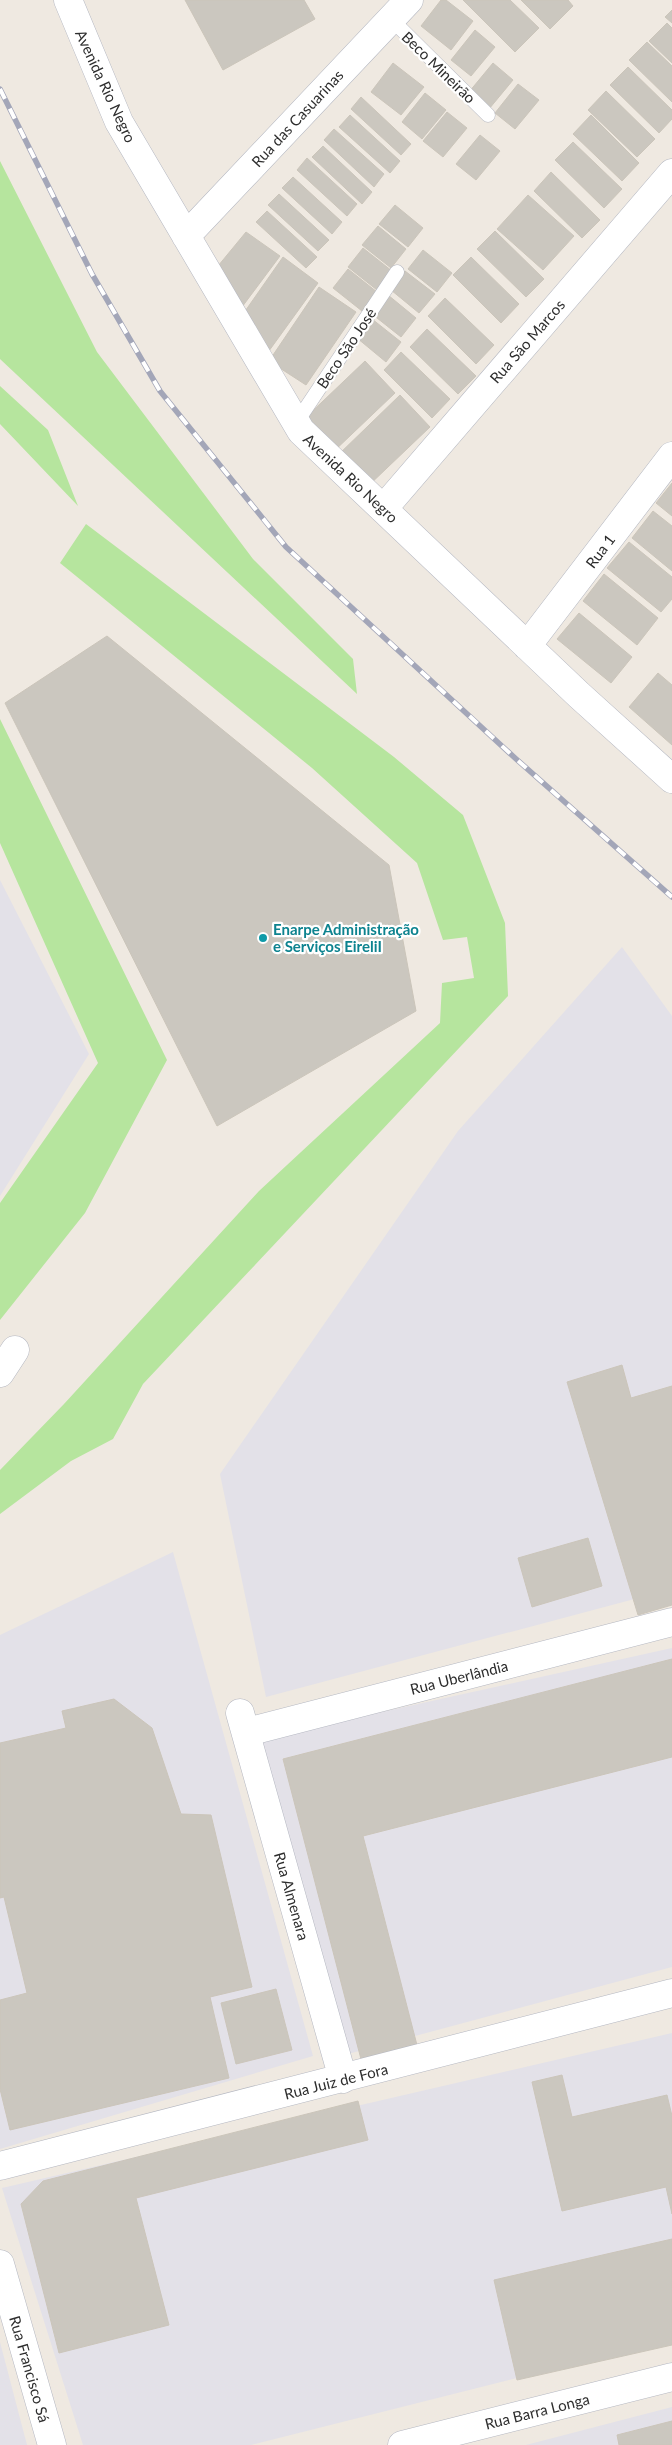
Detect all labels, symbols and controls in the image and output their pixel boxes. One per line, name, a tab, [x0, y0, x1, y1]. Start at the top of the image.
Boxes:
street label: Avenida Rio Negro	[72, 27, 140, 145]
street label: Beco Mineirão	[398, 27, 480, 107]
street label: Rua das Casuarinas	[247, 66, 347, 170]
street label: Rua São Marcos	[486, 296, 568, 386]
street label: Beco São José	[312, 304, 380, 392]
street label: Avenida Rio Negro	[300, 430, 402, 526]
street label: Rua 1	[582, 531, 618, 571]
place label: Enarpe Administração e Serviços EireliI	[273, 920, 419, 955]
marker: Enarpe Administração e Serviços EireliI	[257, 932, 269, 944]
street label: Rua Uberlândia	[408, 1656, 510, 1698]
street label: Rua Almenara	[271, 1850, 313, 1942]
street label: Rua Juiz de Fora	[282, 2059, 390, 2103]
street label: Rua Francisco Sá	[6, 2314, 54, 2424]
street label: Rua Barra Longa	[483, 2389, 591, 2433]

